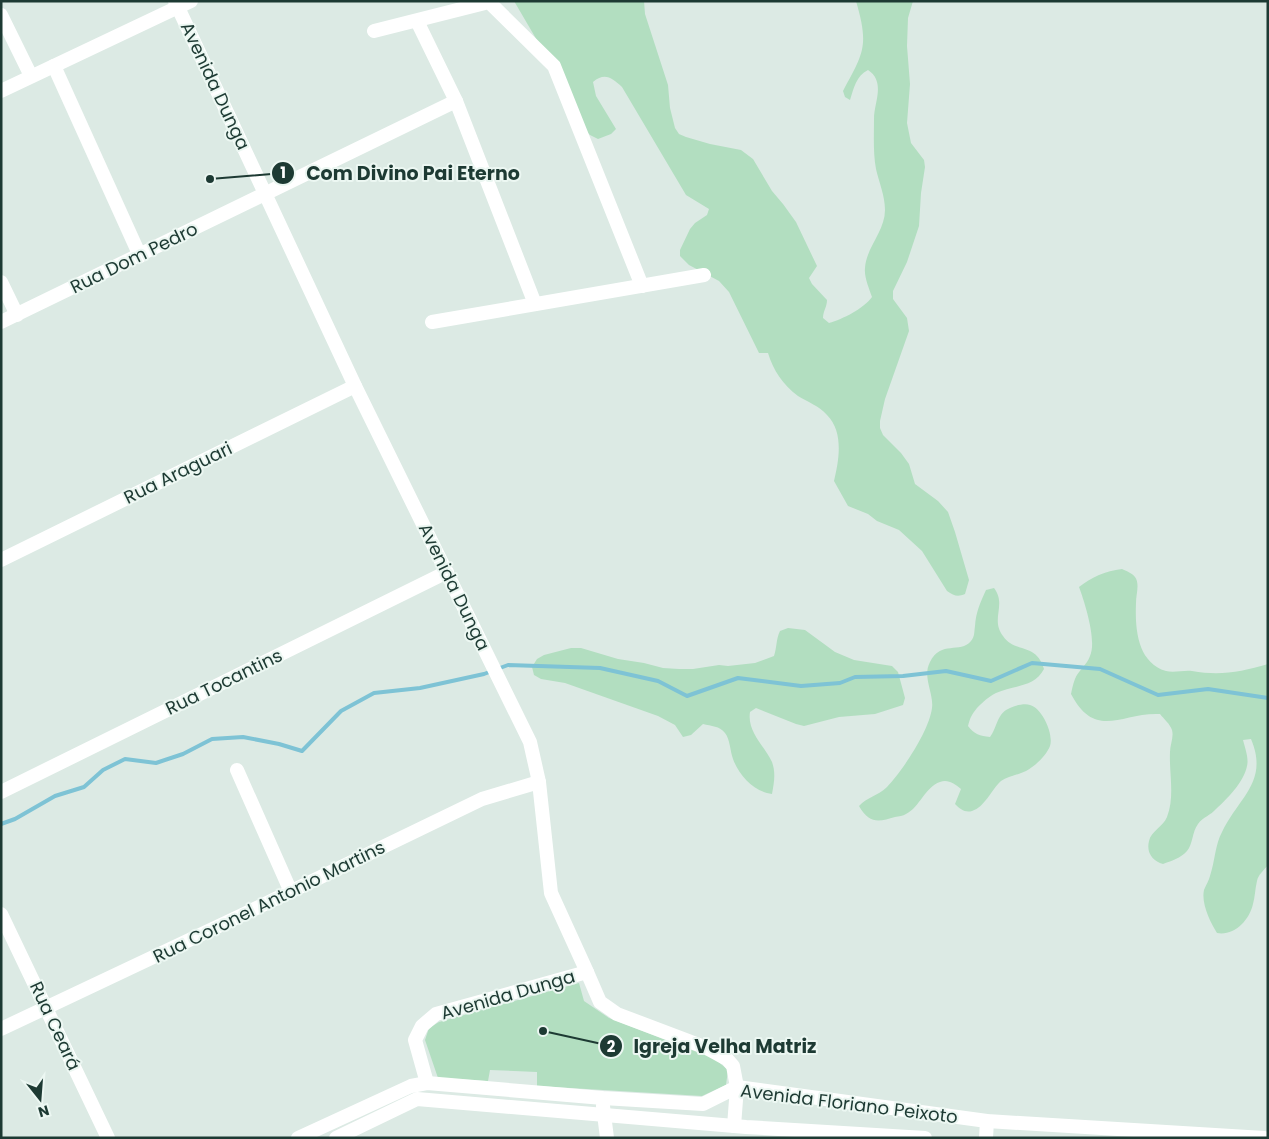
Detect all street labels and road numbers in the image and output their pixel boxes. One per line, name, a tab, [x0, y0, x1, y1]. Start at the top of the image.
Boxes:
street label: Avenida Dunga	[175, 18, 256, 154]
street label: Rua Dom Pedro	[66, 216, 202, 299]
street label: Rua Araguari	[120, 436, 236, 510]
street label: Avenida Dunga	[413, 519, 496, 655]
street label: Rua Tocantins	[161, 642, 286, 721]
street label: Rua Coronel Antonio Martins	[149, 834, 389, 969]
street label: Avenida Dunga	[438, 963, 578, 1026]
street label: Rua Ceará	[24, 977, 87, 1074]
street label: Avenida Floriano Peixoto	[739, 1078, 959, 1129]

